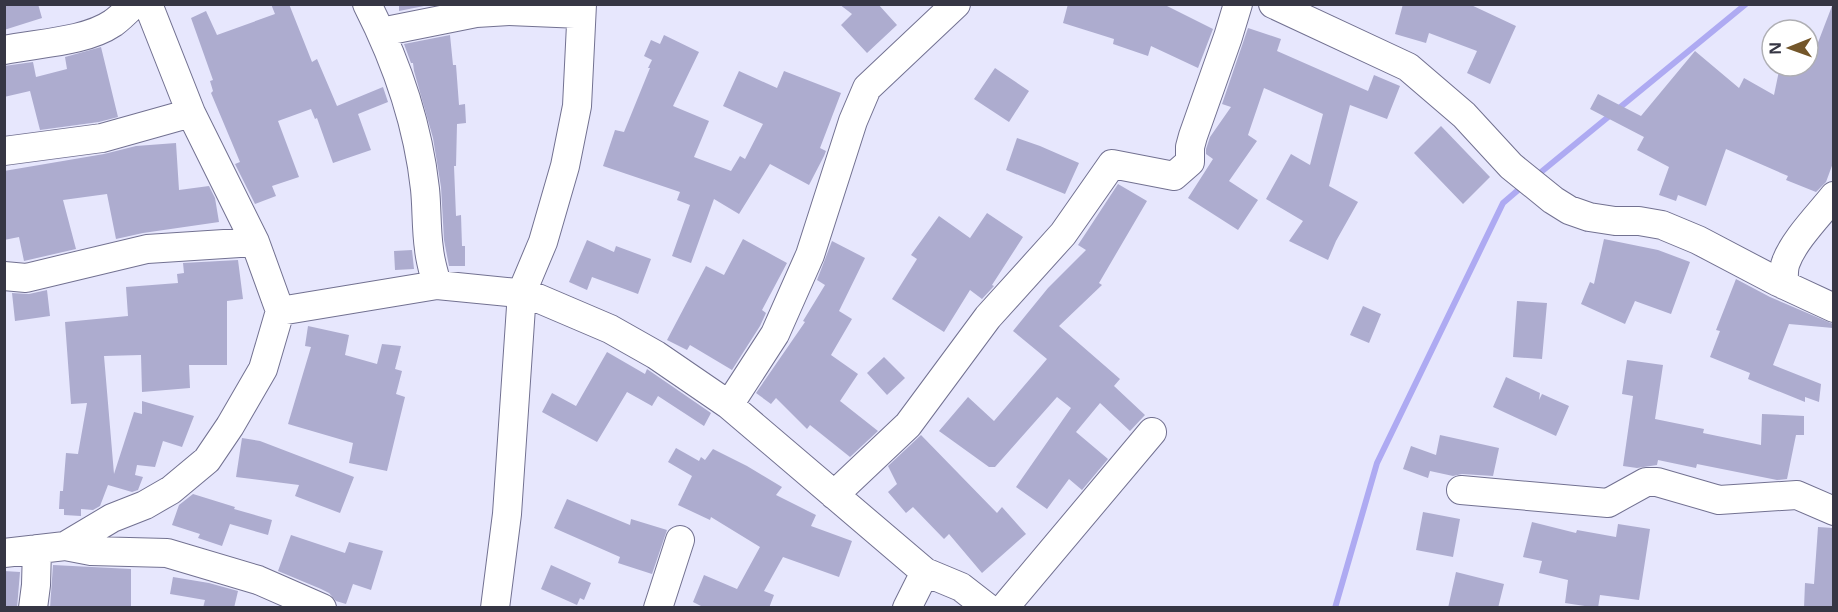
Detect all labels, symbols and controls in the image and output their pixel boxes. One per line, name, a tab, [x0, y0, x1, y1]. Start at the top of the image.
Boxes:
north arrow	[1760, 18, 1820, 78]
text: N	[1764, 42, 1786, 55]

